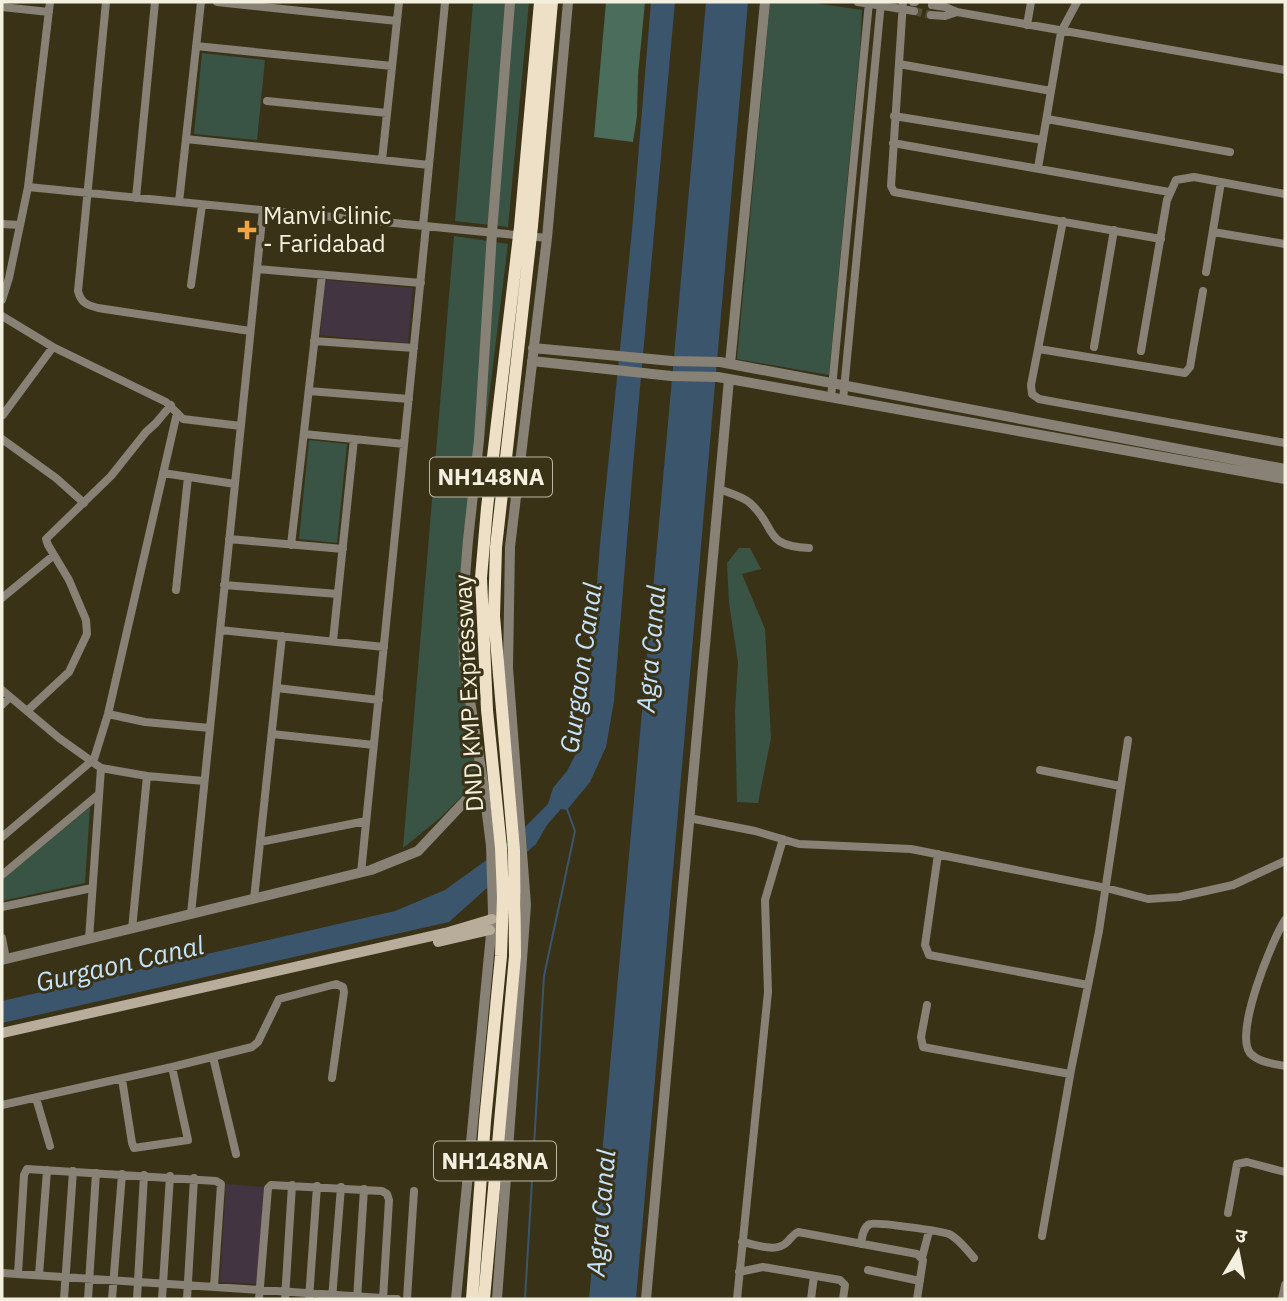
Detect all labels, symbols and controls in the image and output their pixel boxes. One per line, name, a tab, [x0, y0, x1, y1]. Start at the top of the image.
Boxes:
place label: Manvi Clinic - Faridabad	[263, 199, 391, 259]
marker: Manvi Clinic - Faridabad	[237, 220, 257, 240]
road number: NH148NA	[430, 457, 552, 496]
street label: DND KMP Expressway	[446, 574, 490, 813]
water label: Gurgaon Canal	[551, 580, 609, 755]
water label: Agra Canal	[627, 584, 672, 715]
water label: Gurgaon Canal	[32, 927, 207, 999]
road number: NH148NA	[434, 1142, 556, 1180]
water label: Agra Canal	[577, 1148, 622, 1279]
north arrow	[1203, 1217, 1273, 1287]
text: उ	[1233, 1222, 1249, 1248]

